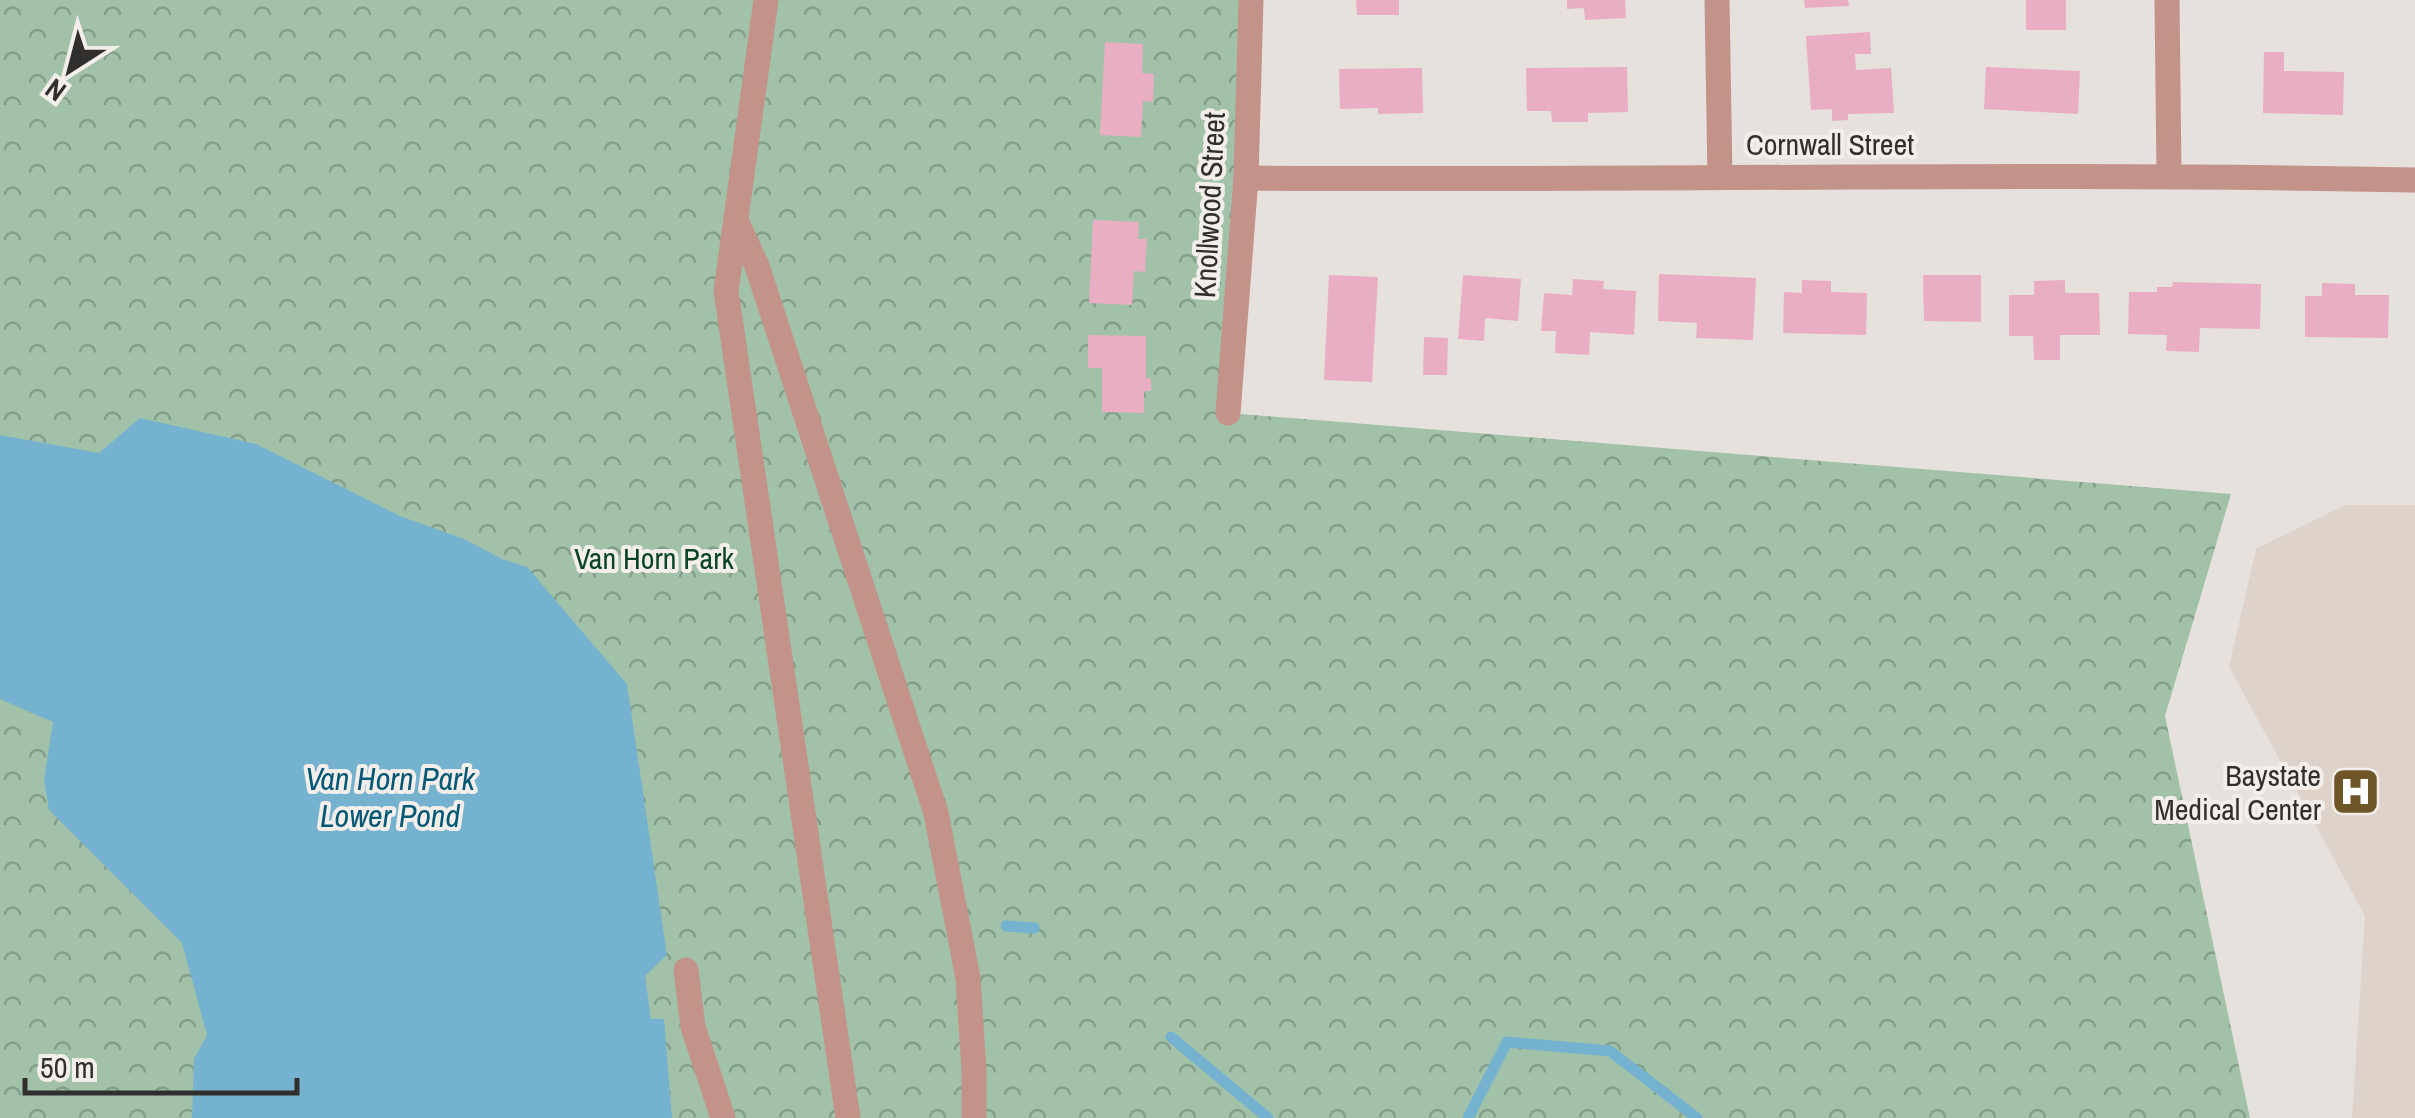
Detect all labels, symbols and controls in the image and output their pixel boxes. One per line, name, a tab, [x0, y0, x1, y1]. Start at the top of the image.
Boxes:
north arrow	[20, 20, 120, 120]
text: N	[37, 70, 73, 110]
street label: Knollwood Street	[1184, 111, 1234, 299]
street label: Cornwall Street	[1746, 124, 1914, 164]
park label: Van Horn Park	[574, 538, 734, 578]
place label: Baystate Medical Center	[2154, 755, 2322, 829]
water label: Van Horn Park Lower Pond	[305, 757, 476, 837]
hospital icon: Baystate Medical Center	[2330, 766, 2382, 818]
scale bar	[25, 1033, 298, 1095]
text: 50 m	[40, 1047, 95, 1087]

